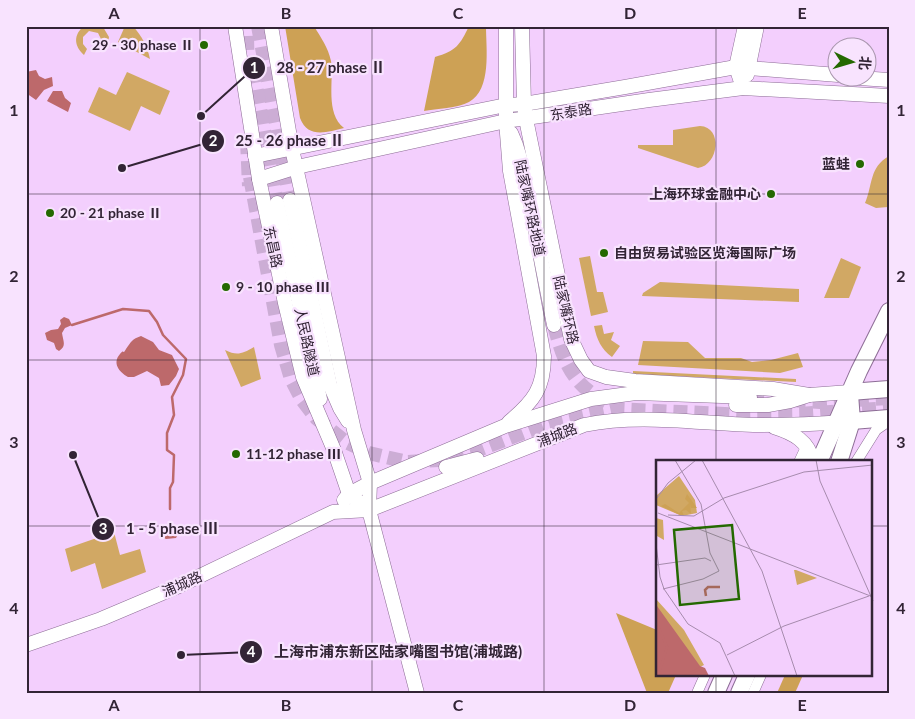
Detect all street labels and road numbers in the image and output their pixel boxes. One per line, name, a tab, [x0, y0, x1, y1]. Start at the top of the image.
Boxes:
street label: 东泰路	[549, 100, 593, 123]
street label: 陆家嘴环路地道	[512, 158, 549, 258]
street label: 东昌路	[261, 225, 286, 269]
street label: 陆家嘴环路	[550, 274, 583, 346]
street label: 人民路隧道	[292, 306, 323, 378]
street label: 浦城路	[534, 419, 579, 450]
street label: 浦城路	[159, 567, 204, 600]

